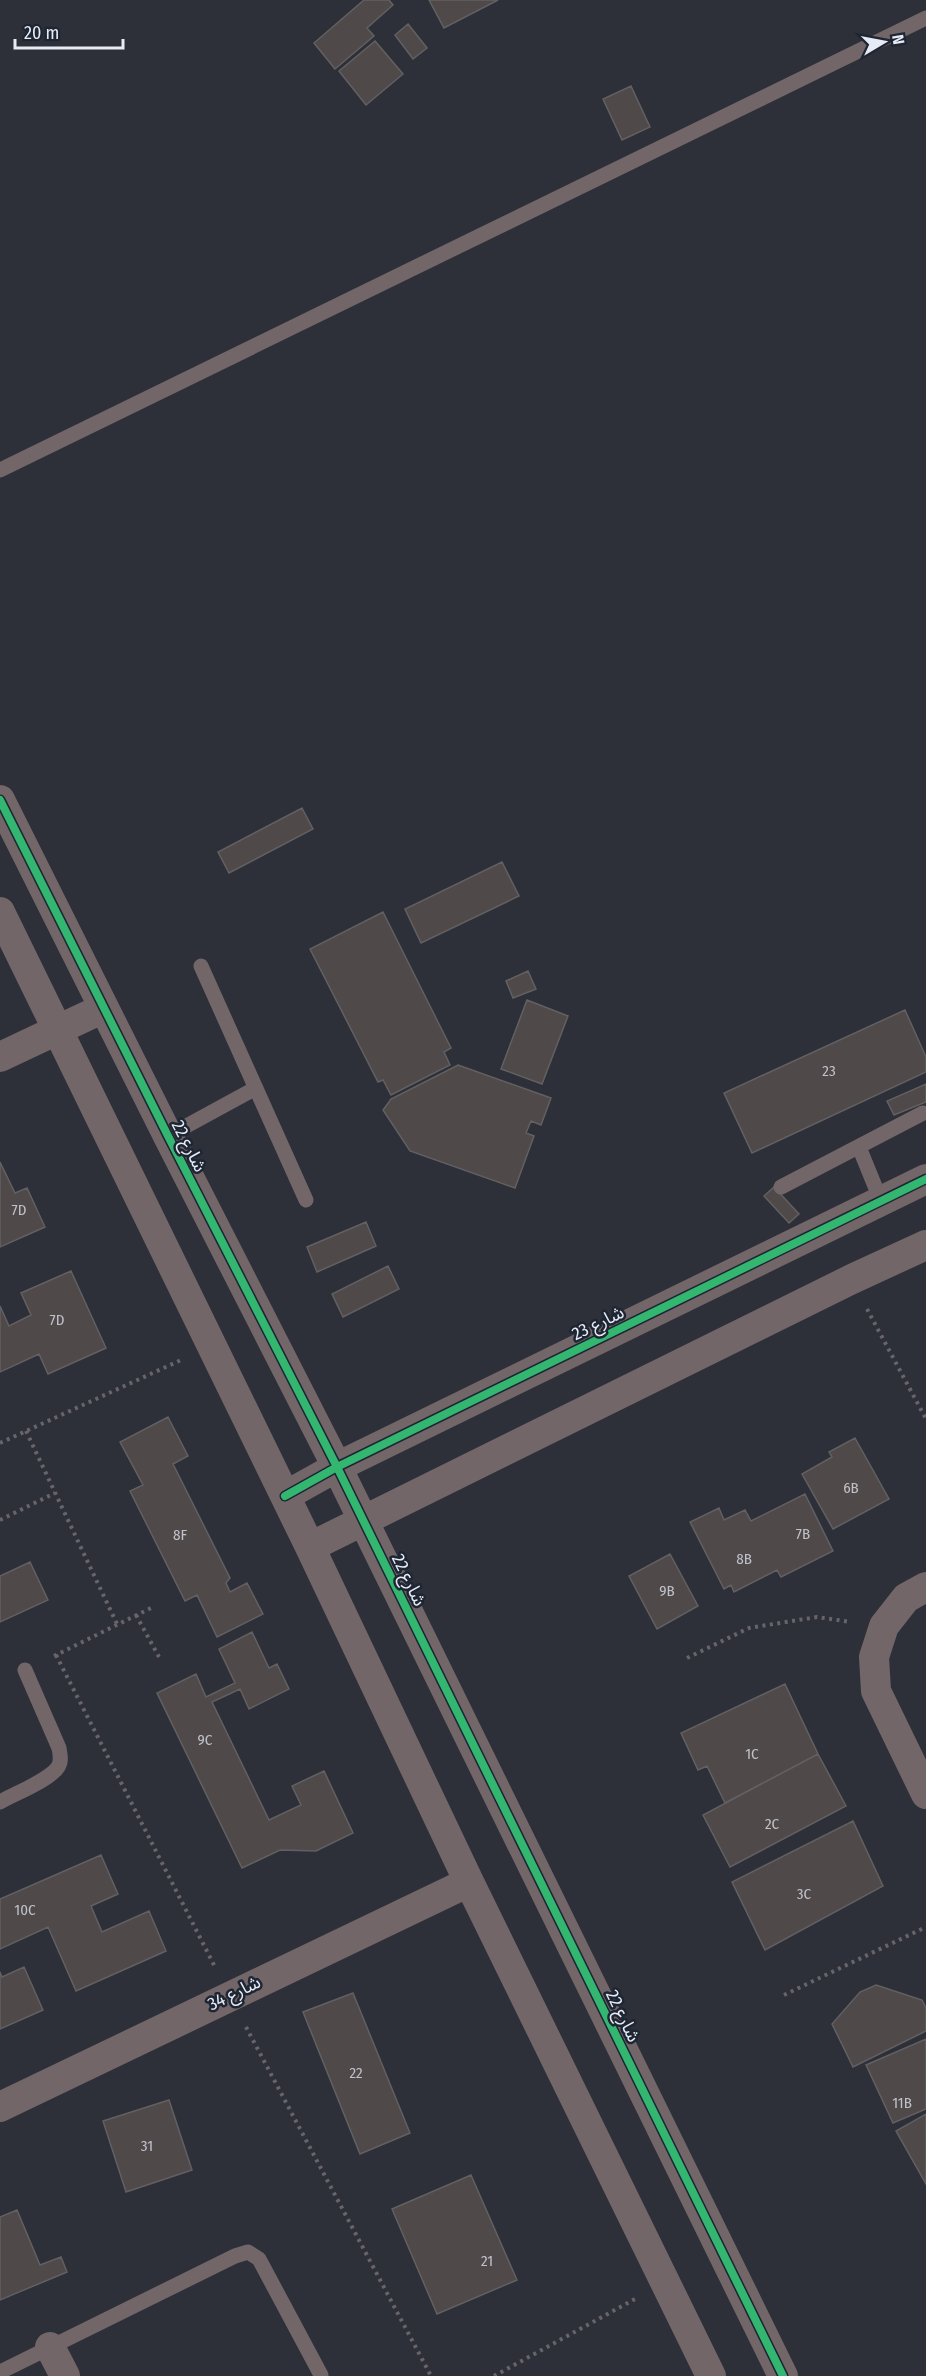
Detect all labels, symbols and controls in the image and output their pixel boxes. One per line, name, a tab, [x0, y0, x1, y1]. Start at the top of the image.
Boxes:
scale bar	[15, 12, 123, 50]
north arrow	[854, 12, 914, 72]
text: 20 m	[24, 22, 59, 44]
text: N	[888, 33, 908, 46]
house number: 23	[822, 1062, 836, 1080]
street label: شارع 22	[164, 1116, 211, 1177]
house number: 7D	[12, 1201, 26, 1219]
street label: شارع 23	[568, 1301, 629, 1348]
house number: 7D	[50, 1311, 64, 1329]
house number: 6B	[843, 1479, 859, 1497]
house number: 7B	[796, 1525, 810, 1543]
house number: 8F	[173, 1526, 187, 1544]
street label: شارع 22	[384, 1550, 431, 1611]
house number: 8B	[736, 1550, 752, 1568]
house number: 9B	[659, 1582, 675, 1600]
house number: 9C	[198, 1731, 213, 1749]
house number: 1C	[745, 1745, 759, 1763]
house number: 2C	[765, 1815, 779, 1833]
house number: 3C	[797, 1885, 812, 1903]
house number: 10C	[14, 1901, 36, 1919]
street label: شارع 34	[204, 1971, 265, 2018]
street label: شارع 22	[598, 1986, 645, 2047]
house number: 22	[349, 2064, 363, 2082]
house number: 11B	[892, 2094, 912, 2112]
house number: 31	[141, 2137, 153, 2155]
house number: 21	[481, 2252, 493, 2270]

